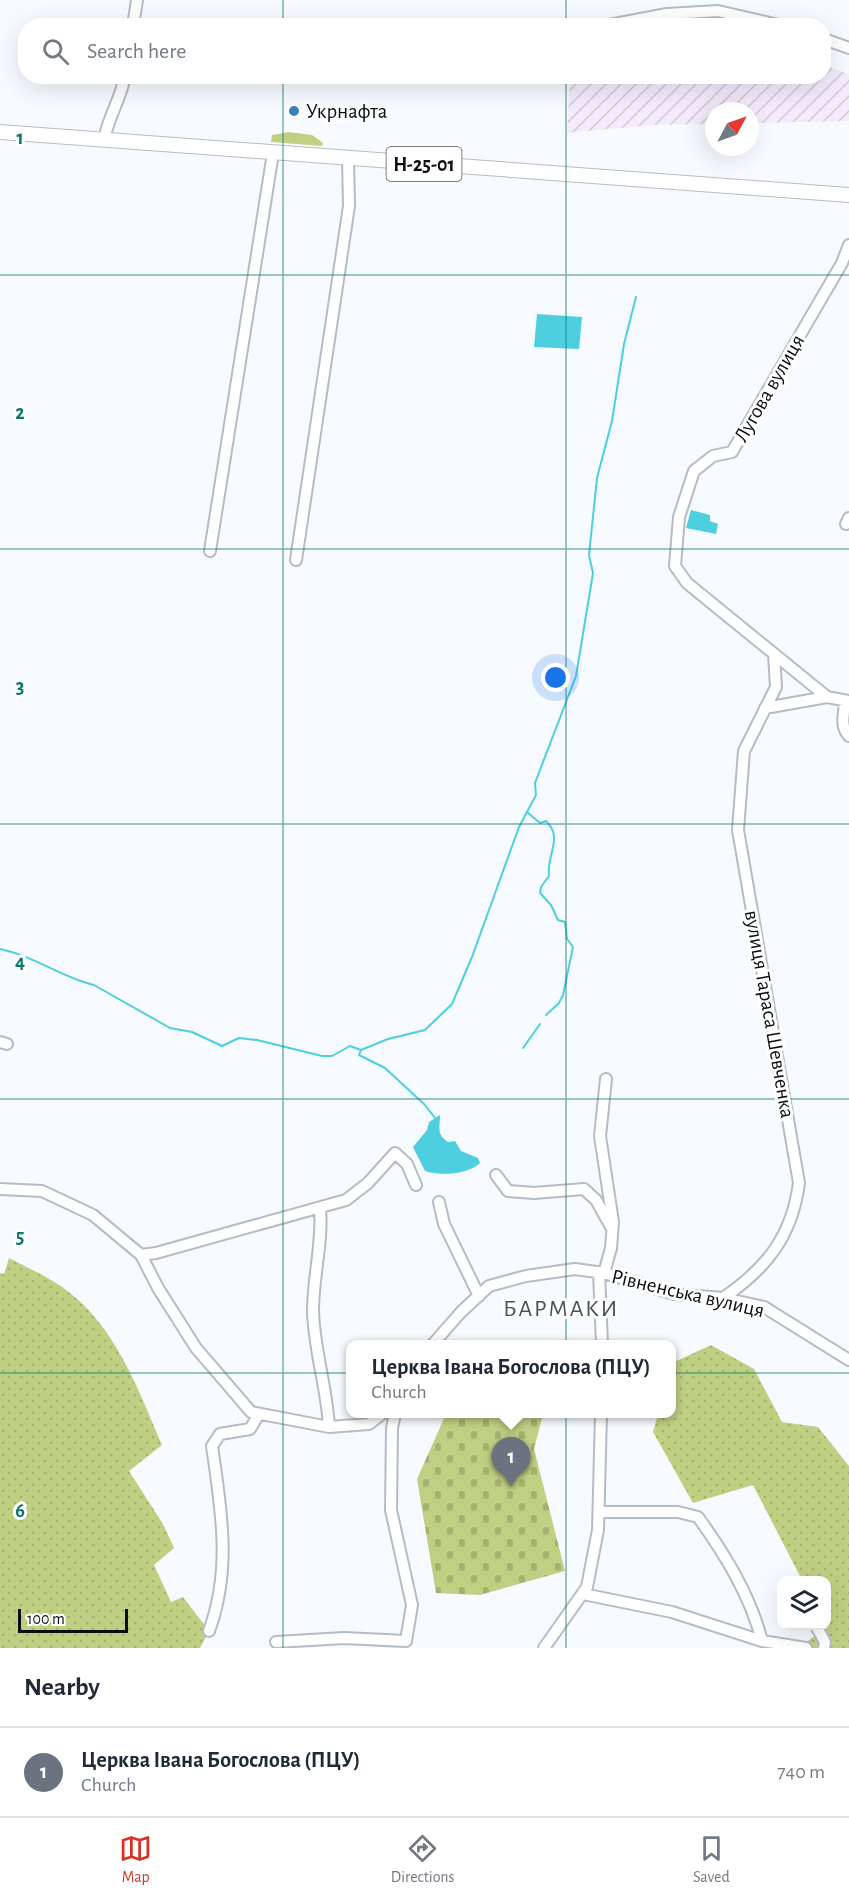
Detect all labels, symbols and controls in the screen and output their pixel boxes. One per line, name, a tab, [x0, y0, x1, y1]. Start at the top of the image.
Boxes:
search box	[18, 18, 831, 84]
icon: search	[39, 35, 72, 68]
text: Search here	[87, 40, 186, 62]
place label: Укрнафта	[306, 101, 388, 122]
north arrow	[705, 102, 759, 156]
marker: Укрнафта	[287, 104, 301, 118]
text: 1	[16, 128, 24, 148]
road number: Н-25-01	[386, 147, 462, 181]
street label: Лугова вулиця	[730, 331, 809, 446]
text: 2	[15, 403, 25, 423]
your location	[541, 663, 570, 692]
text: 3	[16, 677, 24, 697]
street label: вулиця Тараса Шевченка	[741, 909, 798, 1120]
text: 4	[15, 952, 25, 972]
text: 5	[16, 1227, 24, 1247]
street label: Рівненська вулиця	[609, 1266, 766, 1321]
district label: БАРМАКИ	[503, 1297, 619, 1321]
popup	[346, 1340, 676, 1418]
text: Церква Івана Богослова (ПЦУ)	[371, 1356, 651, 1378]
text: Church	[371, 1382, 427, 1402]
pin: 1	[492, 1438, 530, 1487]
text: 6	[15, 1501, 25, 1521]
map controls	[777, 1576, 831, 1630]
button: layers	[777, 1576, 831, 1630]
scale bar	[18, 1606, 128, 1634]
text: 100 m	[27, 1611, 65, 1627]
text: Nearby	[24, 1674, 100, 1700]
text: Церква Івана Богослова (ПЦУ)	[81, 1749, 360, 1771]
text: 1	[40, 1762, 47, 1782]
text: 740 m	[777, 1762, 825, 1782]
text: Church	[81, 1775, 136, 1795]
tab: Map	[119, 1832, 152, 1887]
tab: Directions	[391, 1832, 455, 1887]
tab: Saved	[693, 1832, 730, 1887]

